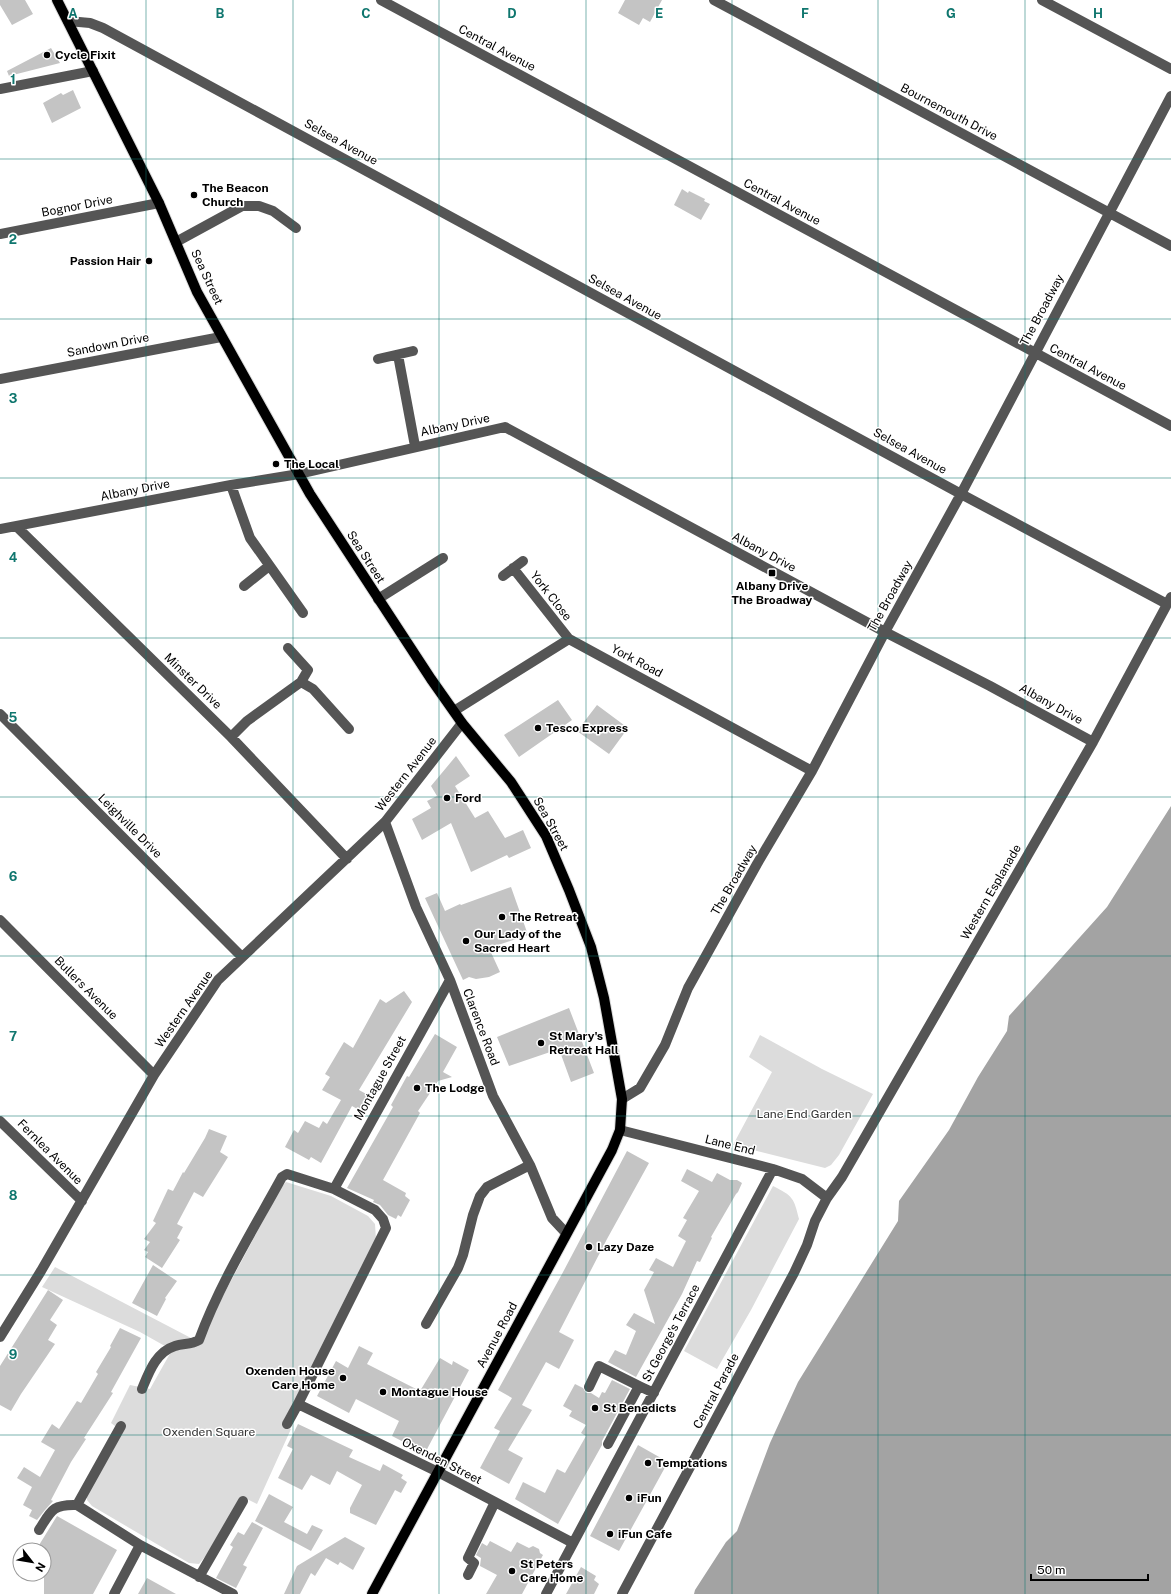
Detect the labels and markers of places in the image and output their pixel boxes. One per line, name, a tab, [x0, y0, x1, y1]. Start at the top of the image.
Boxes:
place label: Cycle Fixit	[55, 48, 116, 62]
marker: Cycle Fixit	[42, 50, 52, 60]
place label: The Beacon Church	[202, 181, 269, 209]
marker: The Beacon Church	[189, 190, 199, 200]
place label: Passion Hair	[70, 254, 141, 268]
marker: Passion Hair	[144, 256, 154, 266]
place label: The Local	[284, 457, 339, 471]
marker: The Local	[271, 459, 281, 469]
marker: Albany Drive The Broadway	[767, 568, 777, 578]
place label: Albany Drive The Broadway	[732, 579, 813, 607]
place label: Tesco Express	[546, 721, 628, 735]
marker: Tesco Express	[533, 723, 543, 733]
place label: Ford	[455, 791, 481, 805]
marker: Ford	[442, 793, 452, 803]
place label: The Retreat	[510, 910, 577, 924]
marker: The Retreat	[497, 912, 507, 922]
place label: Our Lady of the Sacred Heart	[474, 927, 561, 955]
marker: Our Lady of the Sacred Heart	[461, 936, 471, 946]
place label: St Mary's Retreat Hall	[549, 1029, 619, 1057]
marker: St Mary's Retreat Hall	[536, 1038, 546, 1048]
place label: The Lodge	[425, 1081, 484, 1095]
marker: The Lodge	[412, 1083, 422, 1093]
place label: Lazy Daze	[597, 1240, 654, 1254]
marker: Lazy Daze	[584, 1242, 594, 1252]
place label: Oxenden House Care Home	[245, 1364, 335, 1392]
marker: Oxenden House Care Home	[338, 1373, 348, 1383]
place label: Montague House	[391, 1385, 488, 1399]
marker: Montague House	[378, 1387, 388, 1397]
place label: St Benedicts	[603, 1401, 676, 1415]
marker: St Benedicts	[590, 1403, 600, 1413]
place label: Temptations	[656, 1456, 727, 1470]
marker: Temptations	[643, 1458, 653, 1468]
place label: iFun	[637, 1491, 662, 1505]
marker: iFun	[624, 1493, 634, 1503]
place label: iFun Cafe	[618, 1527, 672, 1541]
marker: iFun Cafe	[605, 1529, 615, 1539]
place label: St Peters Care Home	[520, 1557, 583, 1585]
marker: St Peters Care Home	[507, 1566, 517, 1576]

